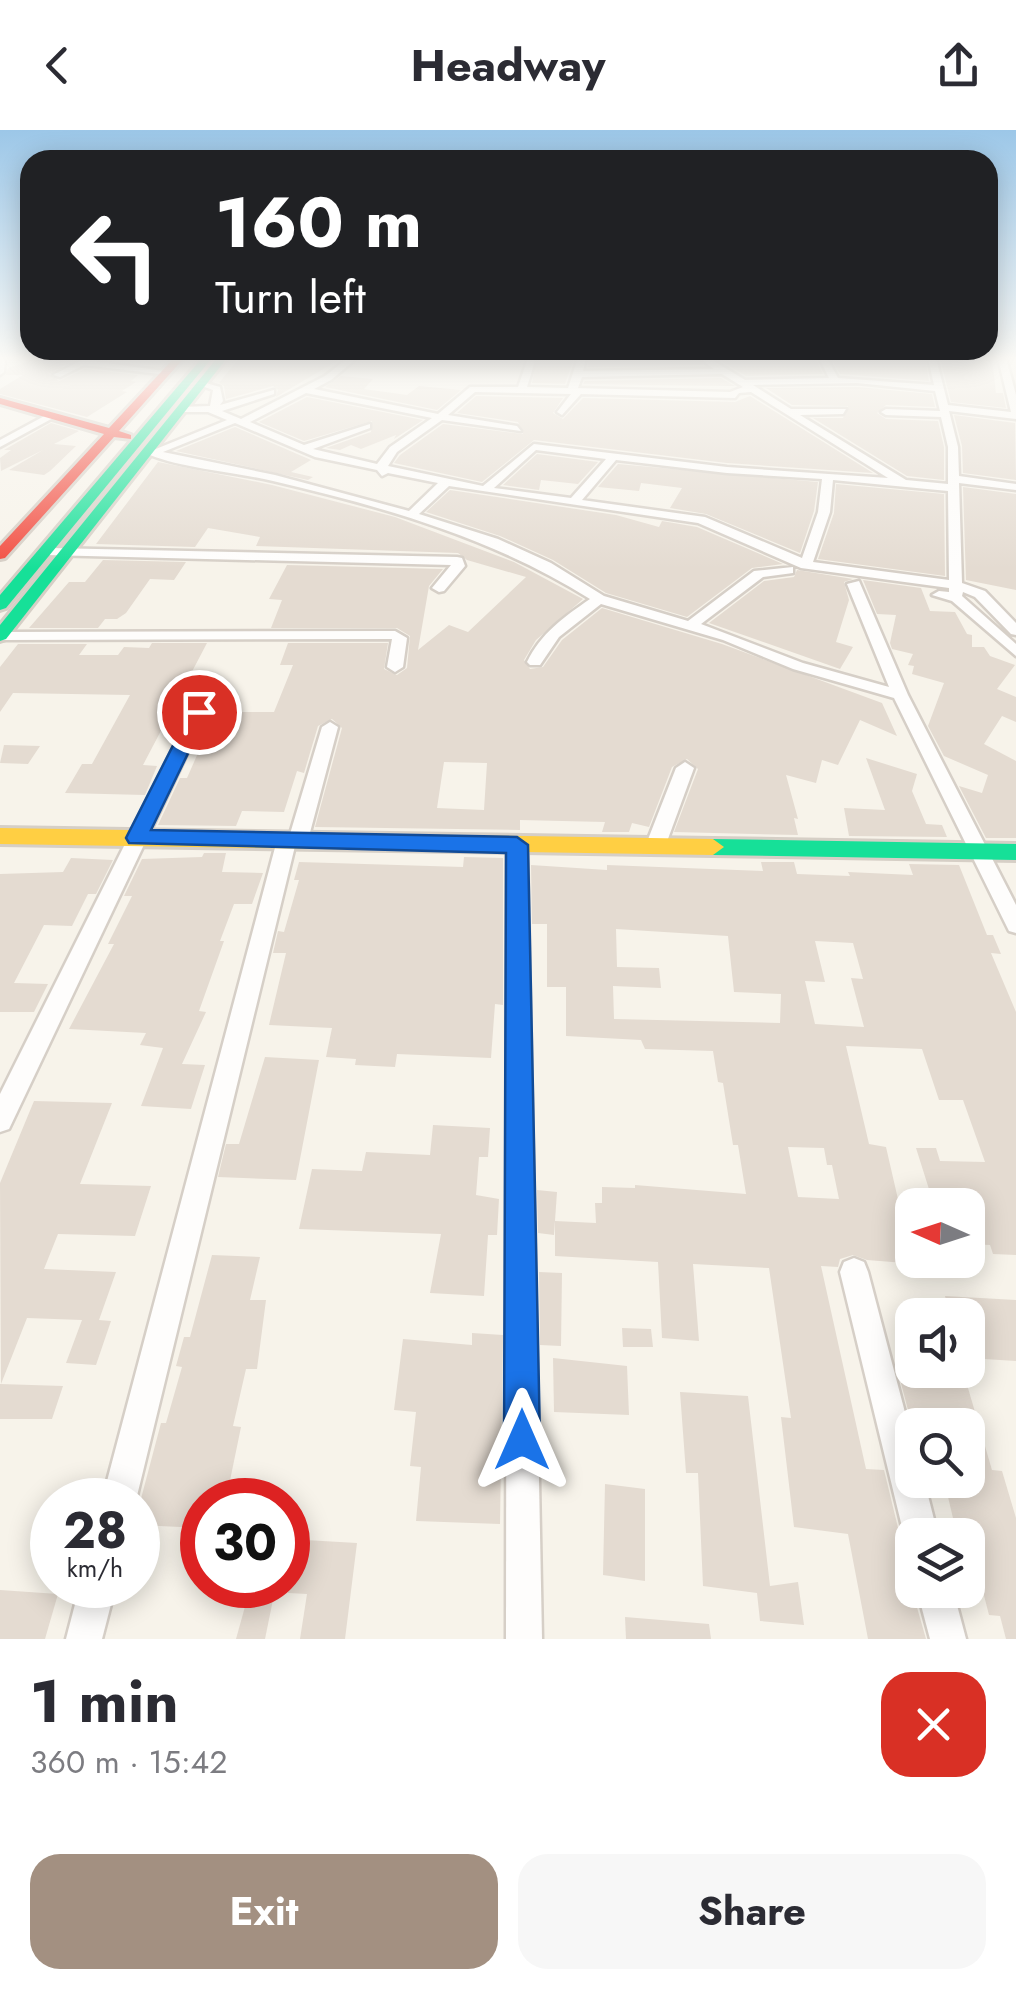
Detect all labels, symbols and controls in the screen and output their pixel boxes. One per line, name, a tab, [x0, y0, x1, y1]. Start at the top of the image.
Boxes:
text: Headway	[411, 33, 605, 98]
icon: back	[30, 38, 85, 93]
icon: share	[931, 38, 986, 93]
text: 160 m	[215, 172, 422, 273]
icon: left	[50, 190, 180, 320]
text: Turn left	[215, 265, 366, 330]
pin	[157, 670, 242, 755]
icon: arrive	[172, 685, 227, 740]
north arrow	[895, 1188, 985, 1278]
map controls	[895, 1188, 985, 1608]
button: sound	[895, 1298, 985, 1388]
position arrow	[470, 1388, 574, 1492]
button: search	[895, 1408, 985, 1498]
speed limit sign: 30	[180, 1478, 310, 1608]
text: 28	[63, 1494, 127, 1567]
button: layers	[895, 1518, 985, 1608]
text: km/h	[67, 1550, 123, 1586]
text: 1 min	[30, 1658, 179, 1745]
button: close	[881, 1672, 986, 1777]
text: 360 m · 15:42	[30, 1739, 227, 1785]
button: Exit	[30, 1854, 498, 1969]
button: Share	[518, 1854, 986, 1969]

